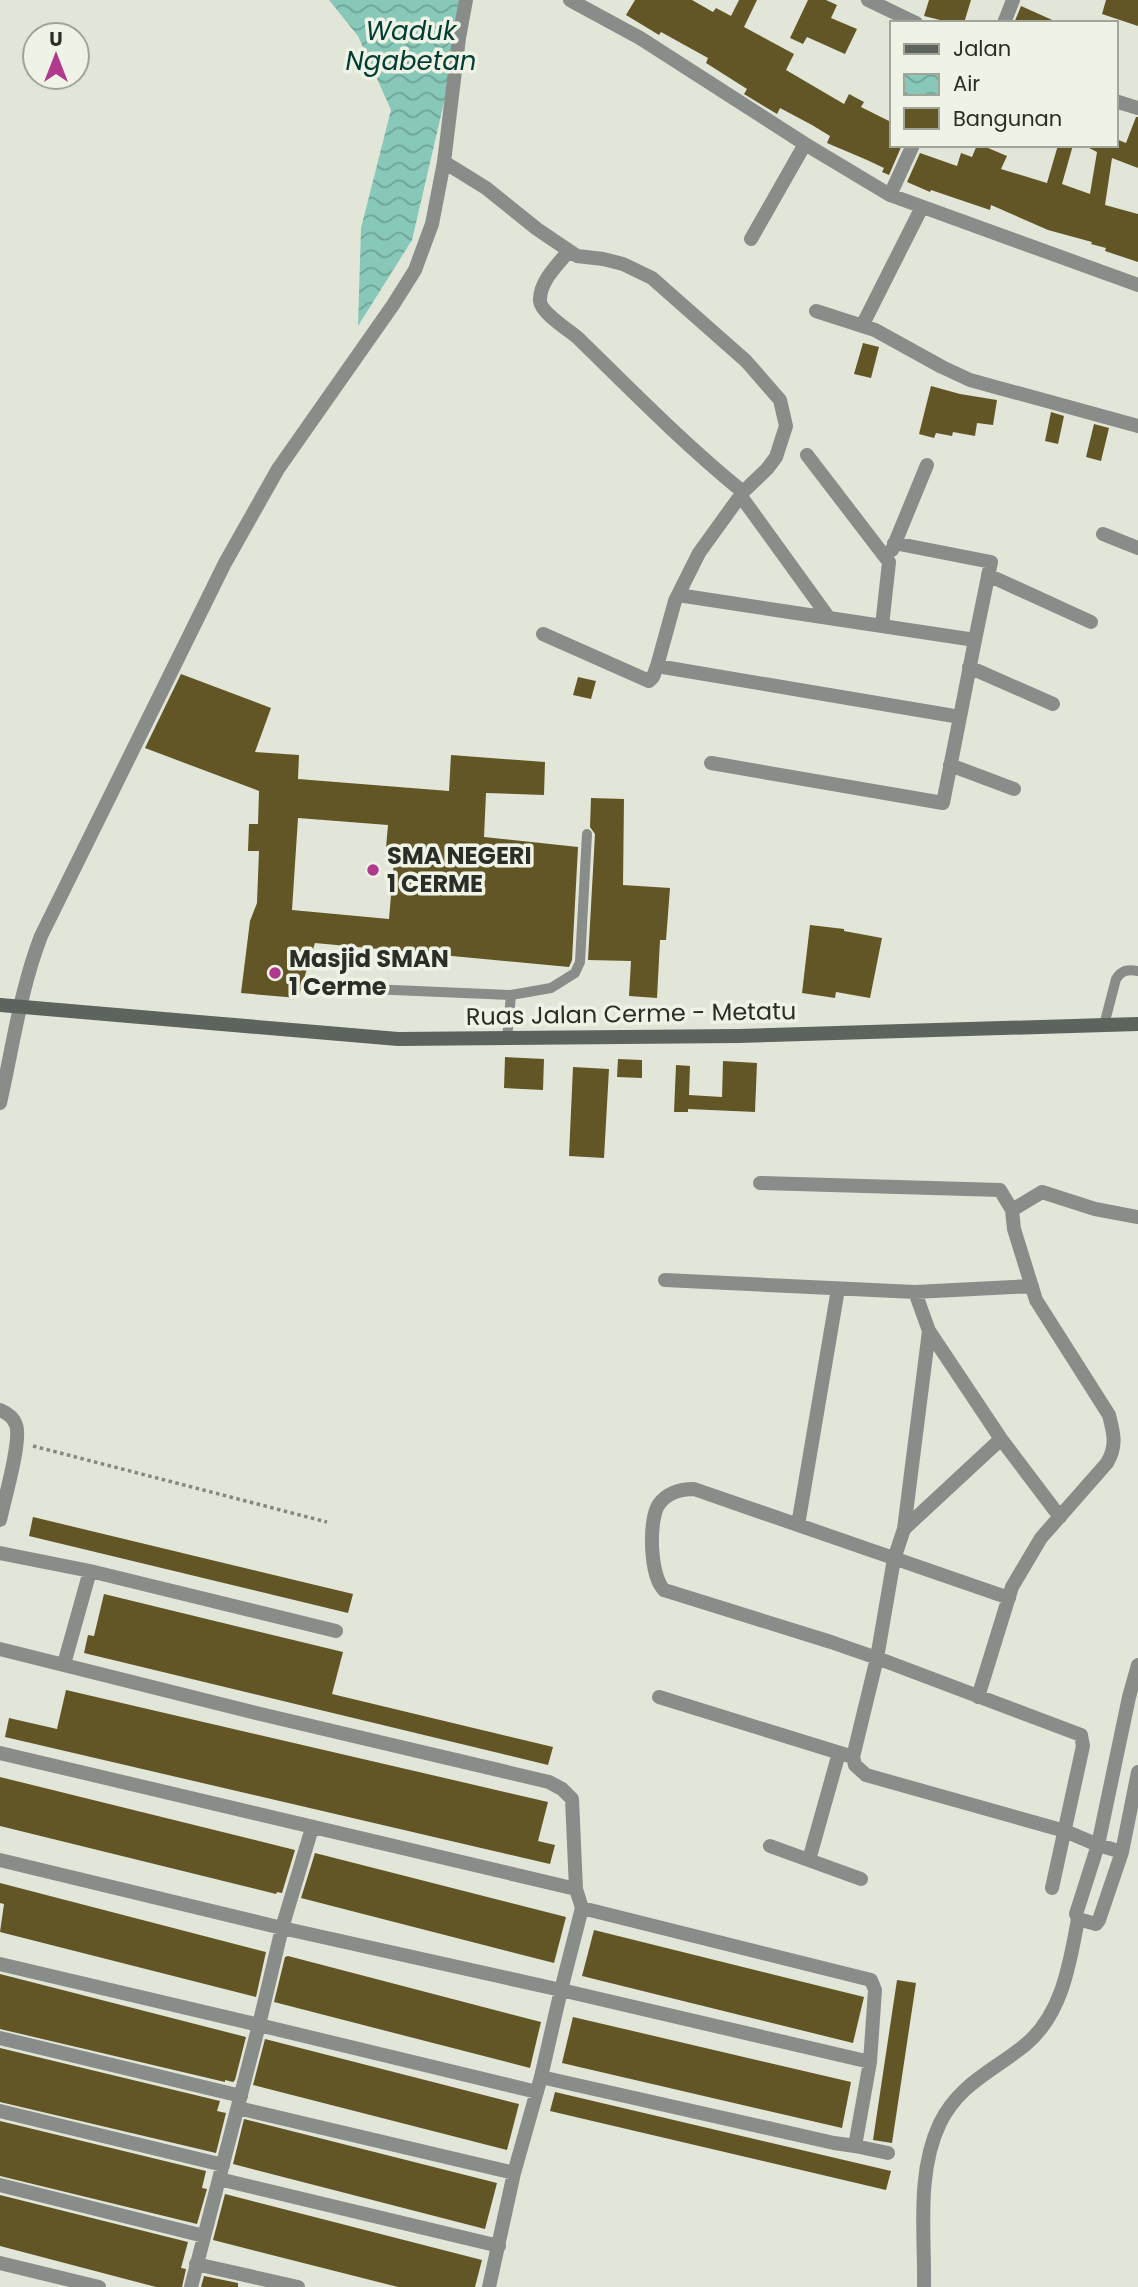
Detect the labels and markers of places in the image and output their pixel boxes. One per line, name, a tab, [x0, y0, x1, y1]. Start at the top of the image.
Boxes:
place label: SMA NEGERI 1 CERME	[387, 839, 532, 900]
marker: SMA NEGERI 1 CERME	[365, 862, 381, 878]
place label: Masjid SMAN 1 Cerme	[289, 942, 449, 1003]
marker: Masjid SMAN 1 Cerme	[267, 965, 283, 981]

